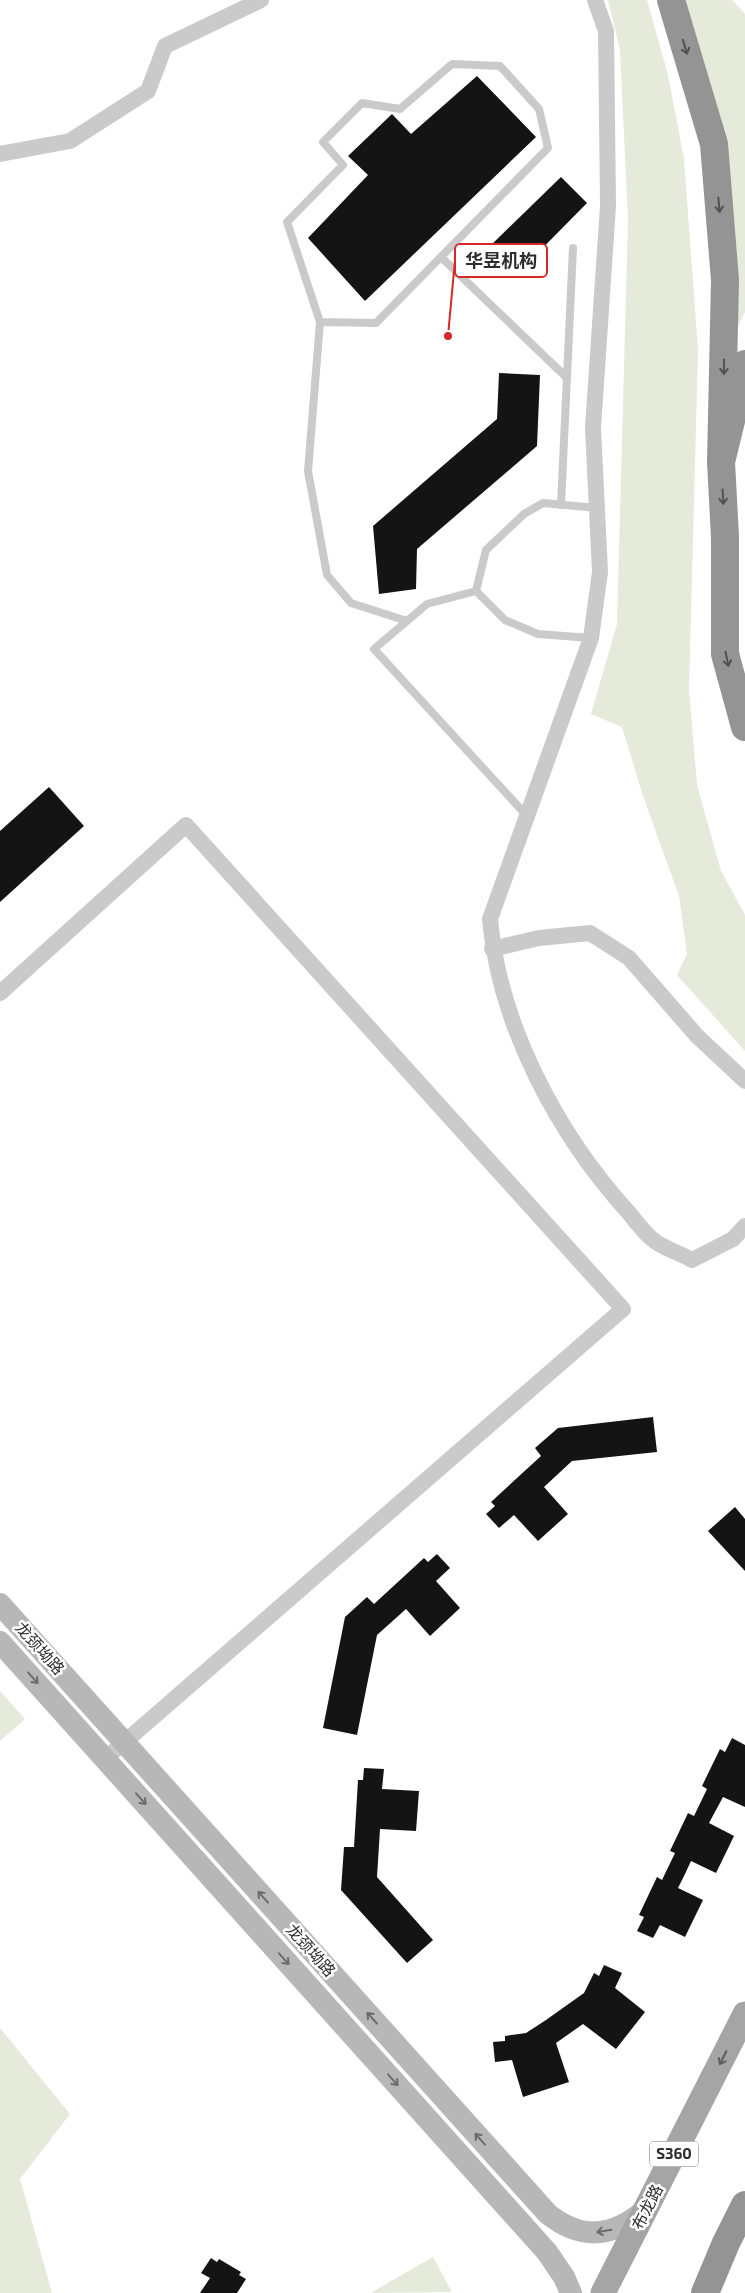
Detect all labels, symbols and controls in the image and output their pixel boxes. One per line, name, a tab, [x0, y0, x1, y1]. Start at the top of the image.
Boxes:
one-way arrow	[680, 38, 690, 54]
one-way arrow	[714, 197, 724, 213]
callout: 华昱机构	[455, 244, 547, 277]
text: 华昱机构	[465, 249, 537, 271]
one-way arrow	[719, 359, 728, 375]
one-way arrow	[718, 489, 728, 505]
one-way arrow	[723, 651, 732, 667]
street label: 龙颈坳路	[12, 1618, 69, 1678]
one-way arrow	[27, 1672, 38, 1685]
one-way arrow	[135, 1793, 147, 1806]
one-way arrow	[257, 1890, 269, 1903]
street label: 龙颈坳路	[283, 1920, 340, 1980]
one-way arrow	[279, 1953, 290, 1966]
one-way arrow	[366, 2011, 377, 2024]
one-way arrow	[718, 2050, 727, 2065]
one-way arrow	[387, 2074, 399, 2087]
one-way arrow	[474, 2132, 486, 2145]
road number: S360	[650, 2142, 698, 2166]
street label: 布龙路	[627, 2181, 666, 2232]
one-way arrow	[596, 2227, 612, 2237]

